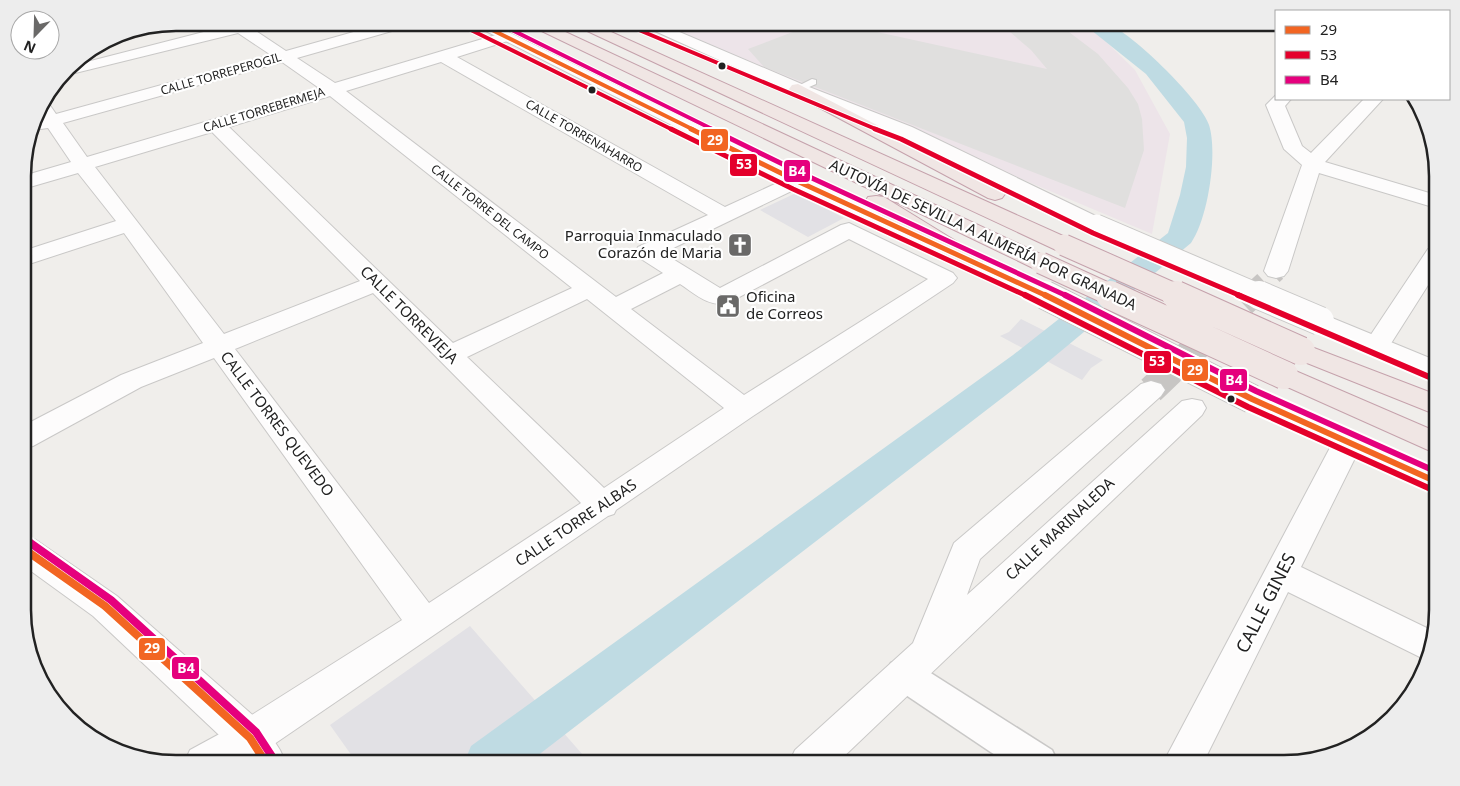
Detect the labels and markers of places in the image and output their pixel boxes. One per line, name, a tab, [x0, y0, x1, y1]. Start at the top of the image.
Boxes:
unlabelled marker	[717, 61, 727, 71]
unlabelled marker	[587, 85, 597, 95]
place label: Parroquia Inmaculado Corazón de Maria	[565, 225, 722, 262]
church icon: Parroquia Inmaculado Corazón de Maria	[727, 232, 753, 258]
place label: Oficina de Correos	[746, 286, 823, 323]
public building icon: Oficina de Correos	[715, 293, 741, 319]
unlabelled marker	[1226, 394, 1236, 404]

